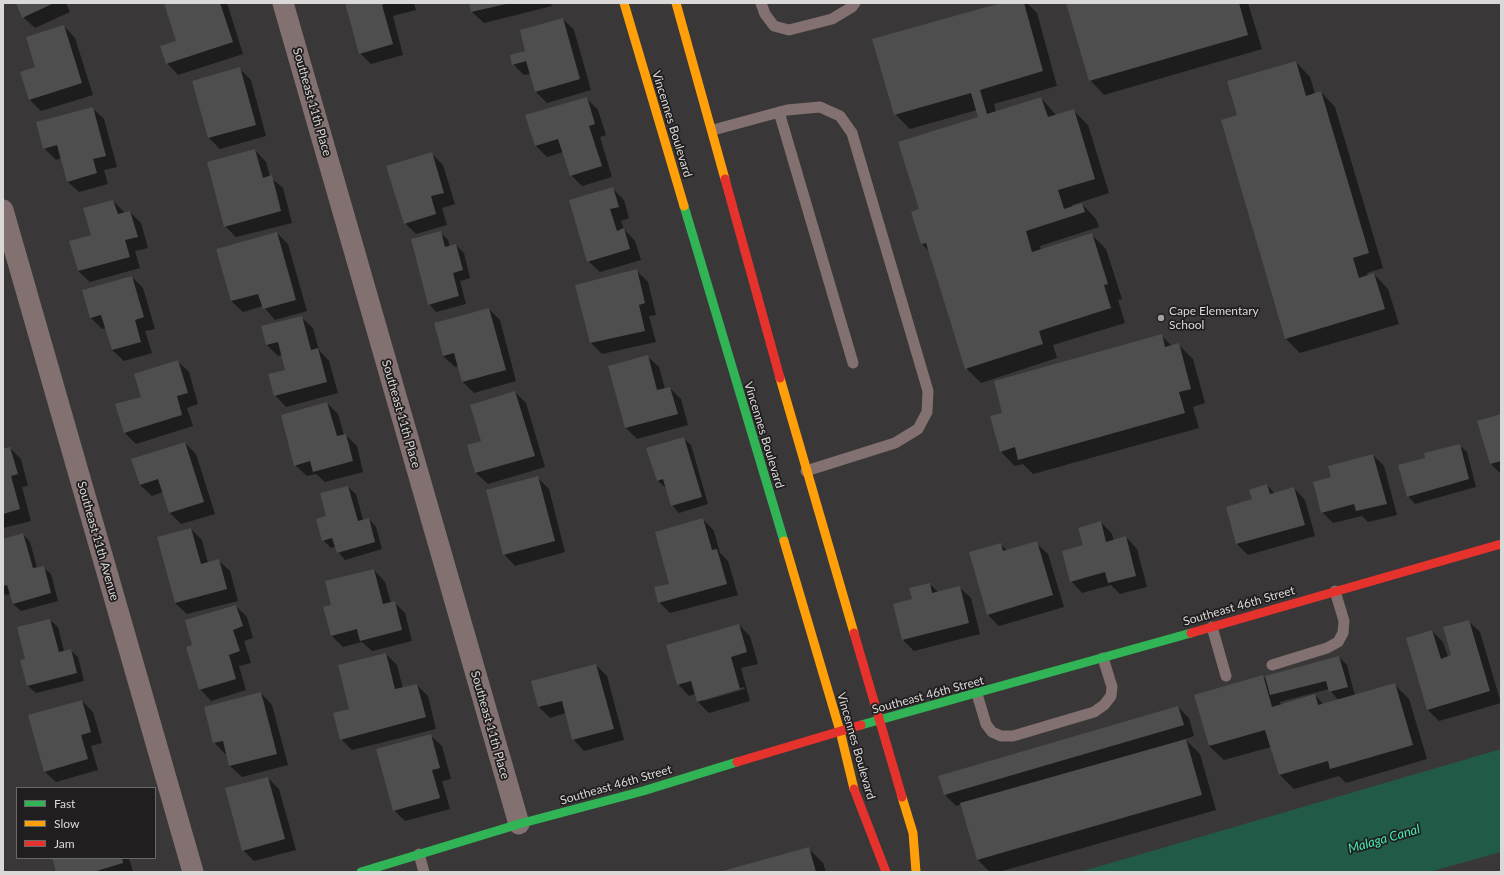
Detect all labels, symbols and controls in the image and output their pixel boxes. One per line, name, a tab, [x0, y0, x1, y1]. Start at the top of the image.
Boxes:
street label: Southeast 11th Place	[290, 46, 334, 158]
street label: Vincennes Boulevard	[649, 69, 695, 179]
place label: Cape Elementary School	[1169, 304, 1259, 332]
marker: Cape Elementary School	[1156, 313, 1166, 323]
street label: Southeast 11th Place	[379, 358, 423, 470]
street label: Vincennes Boulevard	[741, 380, 787, 490]
street label: Southeast 11th Avenue	[74, 480, 122, 602]
street label: Southeast 46th Street	[1182, 583, 1296, 629]
street label: Southeast 11th Place	[468, 669, 512, 781]
street label: Southeast 46th Street	[870, 673, 986, 717]
street label: Vincennes Boulevard	[834, 691, 878, 801]
street label: Southeast 46th Street	[559, 762, 673, 808]
legend	[16, 787, 156, 859]
text: Fast	[54, 796, 75, 811]
text: Slow	[54, 816, 79, 831]
water label: Malaga Canal	[1346, 821, 1422, 857]
text: Jam	[54, 836, 75, 851]

